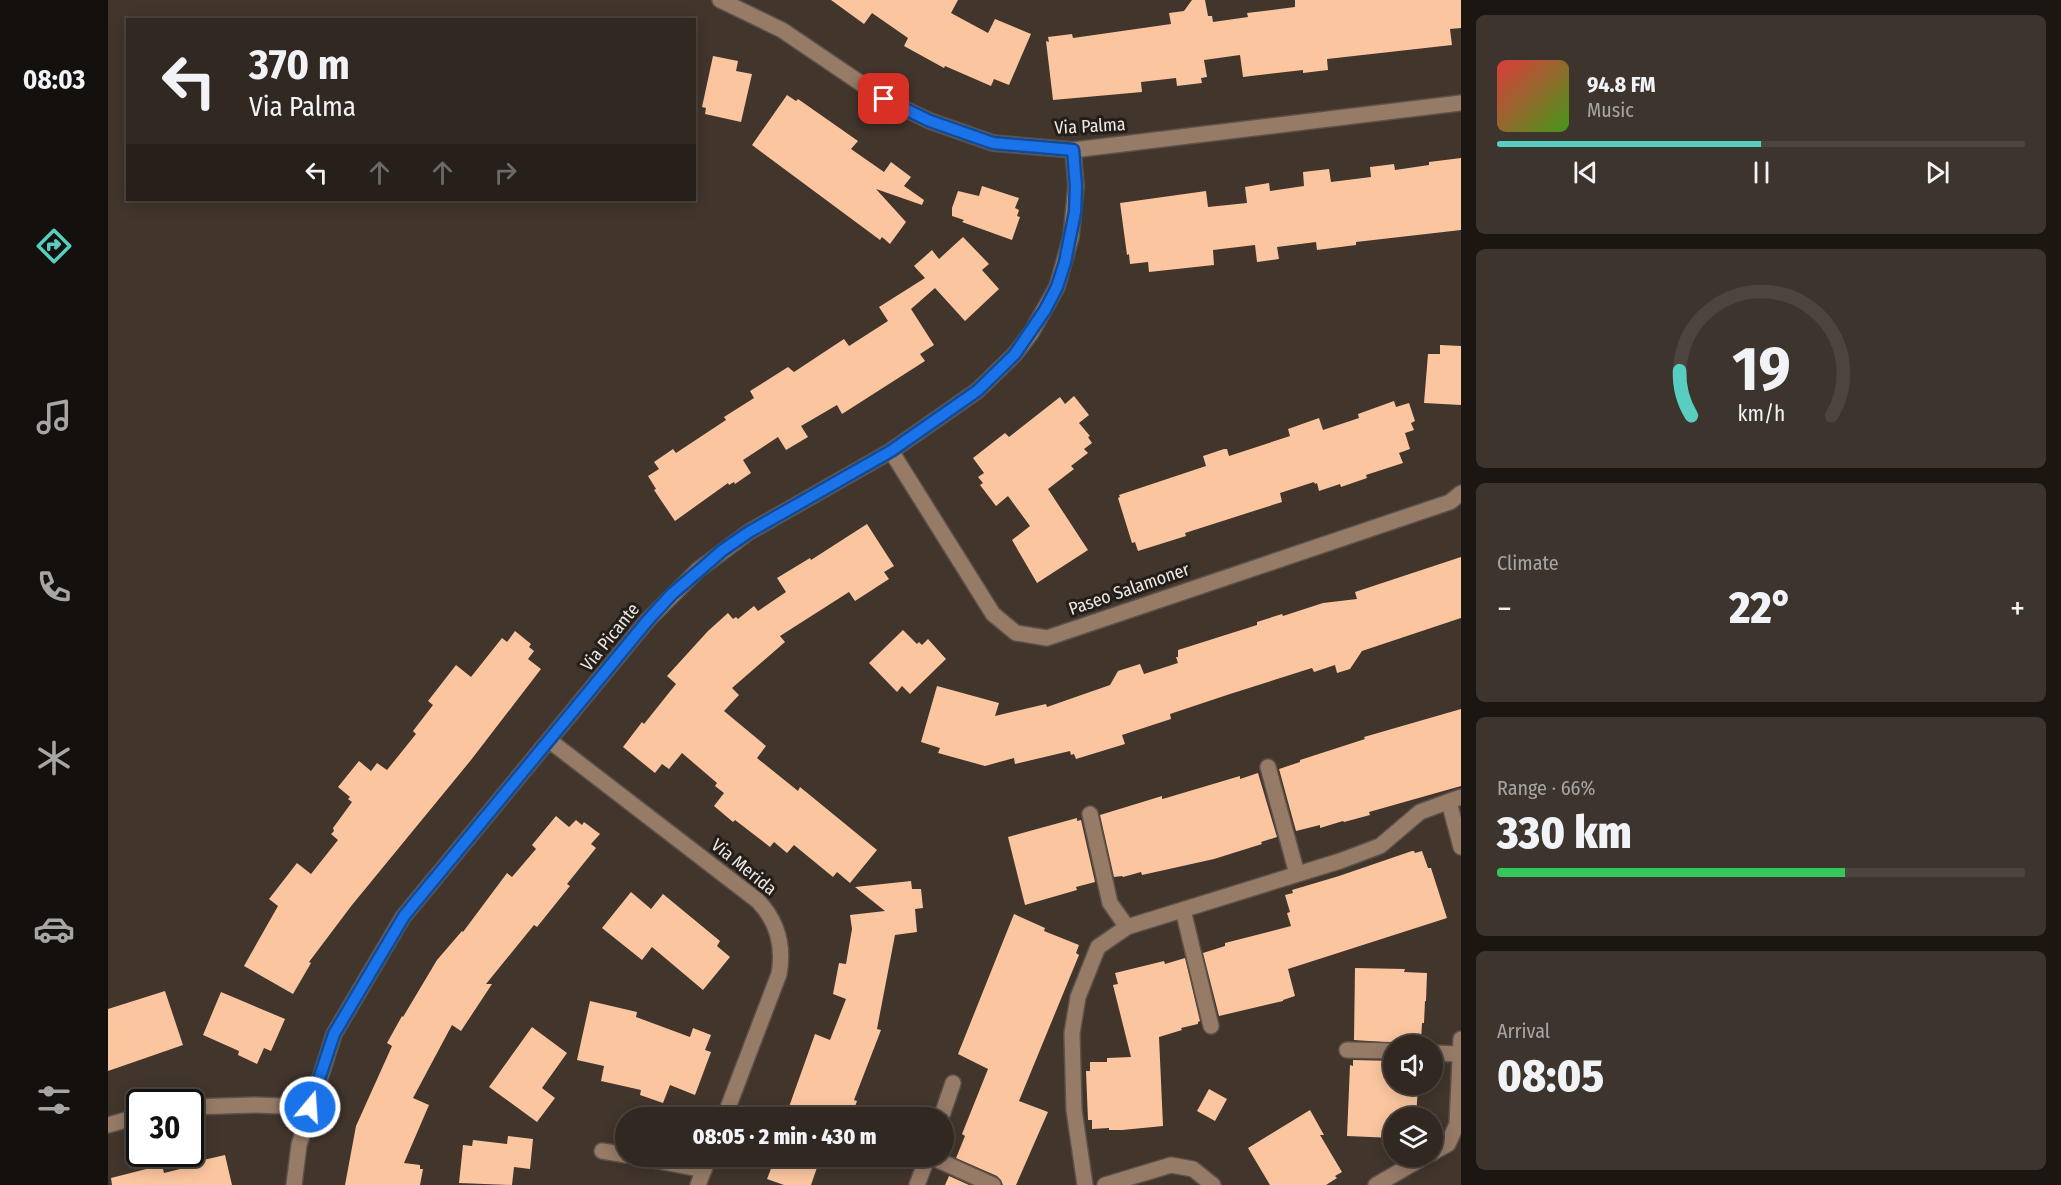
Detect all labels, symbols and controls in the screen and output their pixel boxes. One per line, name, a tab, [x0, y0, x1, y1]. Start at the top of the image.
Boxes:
text: 370 m	[249, 40, 350, 90]
icon: left	[150, 42, 228, 120]
text: 08:03	[23, 64, 85, 96]
text: 94.8 FM	[1587, 71, 1656, 98]
pin	[858, 73, 909, 124]
icon: arrive	[867, 82, 900, 115]
text: Via Palma	[249, 91, 356, 123]
text: Music	[1587, 98, 1634, 122]
street label: Via Palma	[1054, 113, 1126, 139]
icon: left	[300, 156, 333, 189]
icon: ahead	[363, 156, 396, 189]
icon: ahead	[426, 156, 459, 189]
icon: right	[489, 156, 522, 189]
icon: previous	[1569, 156, 1602, 189]
icon: pause	[1745, 156, 1778, 189]
icon: next	[1921, 156, 1954, 189]
icon: directions	[33, 225, 75, 267]
text: 19	[1732, 332, 1790, 407]
icon: music	[33, 396, 75, 438]
text: km/h	[1737, 401, 1785, 427]
text: Climate	[1497, 551, 1559, 575]
street label: Paseo Salamoner	[1066, 558, 1193, 620]
icon: phone	[33, 566, 75, 608]
text: 22°	[1729, 581, 1793, 635]
text: −	[1497, 589, 1512, 629]
text: +	[2010, 589, 2025, 629]
street label: Via Picante	[576, 599, 644, 675]
icon: climate	[33, 737, 75, 779]
text: Range · 66%	[1497, 776, 1595, 800]
text: 330 km	[1497, 806, 1632, 860]
street label: Via Merida	[707, 834, 781, 900]
icon: car	[33, 908, 75, 950]
text: Arrival	[1497, 1019, 1550, 1043]
map controls	[1383, 1035, 1443, 1167]
button: sound	[1383, 1035, 1443, 1095]
text: 08:05	[1497, 1049, 1604, 1103]
position arrow	[278, 1075, 342, 1139]
icon: filters	[33, 1079, 75, 1121]
speed limit sign: 30	[126, 1089, 204, 1167]
button: layers	[1383, 1107, 1443, 1167]
text: 08:05 · 2 min · 430 m	[693, 1123, 876, 1150]

